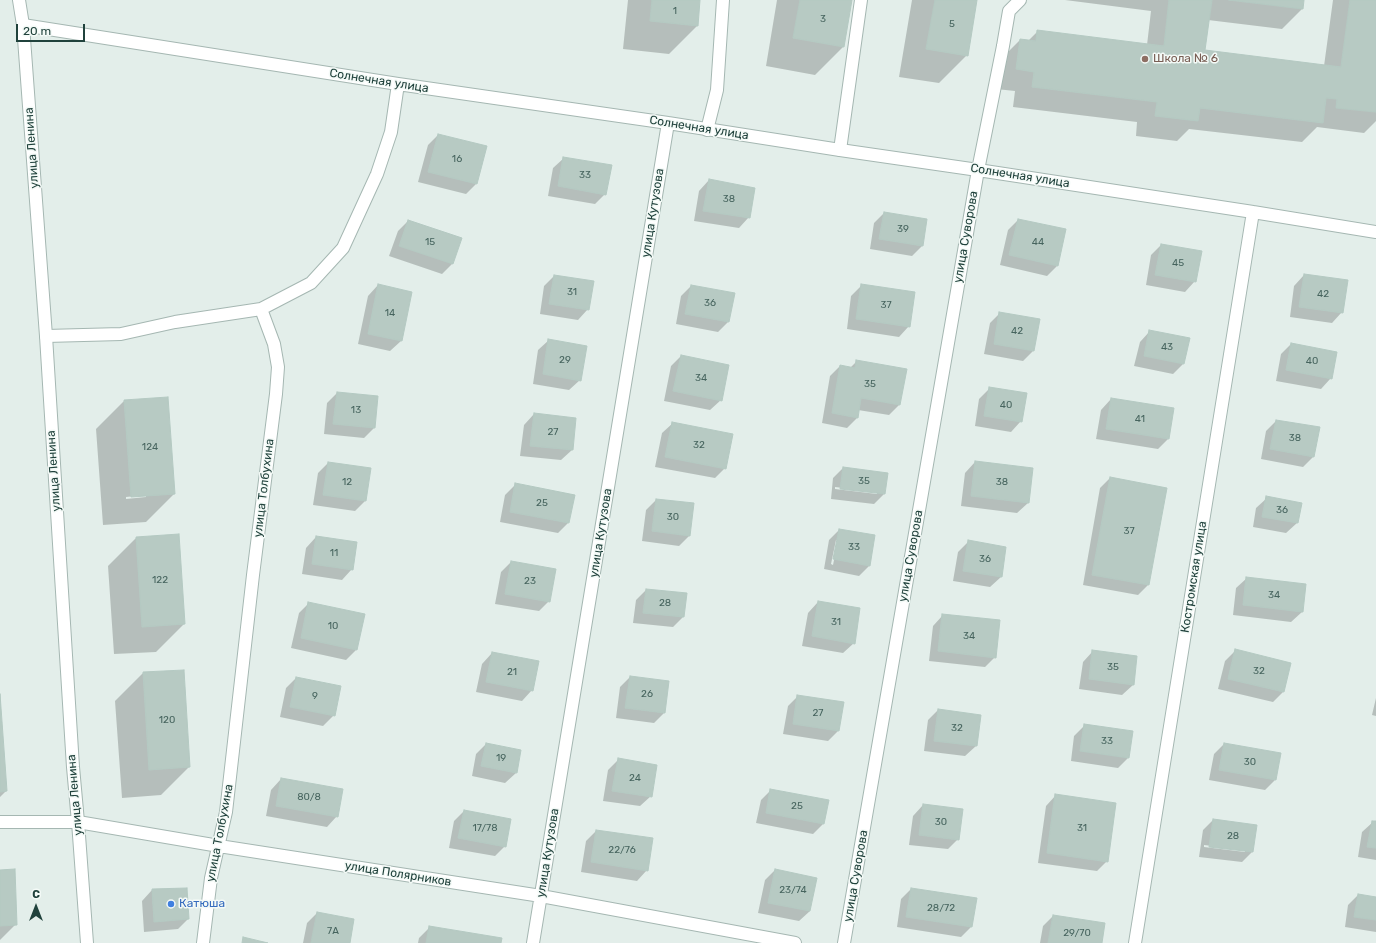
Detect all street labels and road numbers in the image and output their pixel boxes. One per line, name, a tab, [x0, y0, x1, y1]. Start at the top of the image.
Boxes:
street label: Солнечная улица	[328, 66, 430, 96]
street label: улица Ленина	[22, 107, 42, 189]
street label: Солнечная улица	[648, 113, 750, 143]
street label: Солнечная улица	[969, 161, 1071, 191]
street label: улица Кутузова	[639, 167, 667, 259]
street label: улица Суворова	[951, 190, 981, 284]
street label: улица Ленина	[44, 430, 64, 512]
street label: улица Толбухина	[251, 438, 277, 538]
street label: улица Кутузова	[587, 487, 615, 579]
street label: улица Суворова	[896, 509, 926, 603]
street label: Костромская улица	[1178, 520, 1210, 634]
street label: улица Ленина	[64, 754, 86, 836]
street label: улица Толбухина	[203, 783, 237, 883]
street label: улица Кутузова	[534, 807, 562, 899]
street label: улица Суворова	[841, 829, 871, 923]
street label: улица Полярников	[344, 858, 452, 890]

